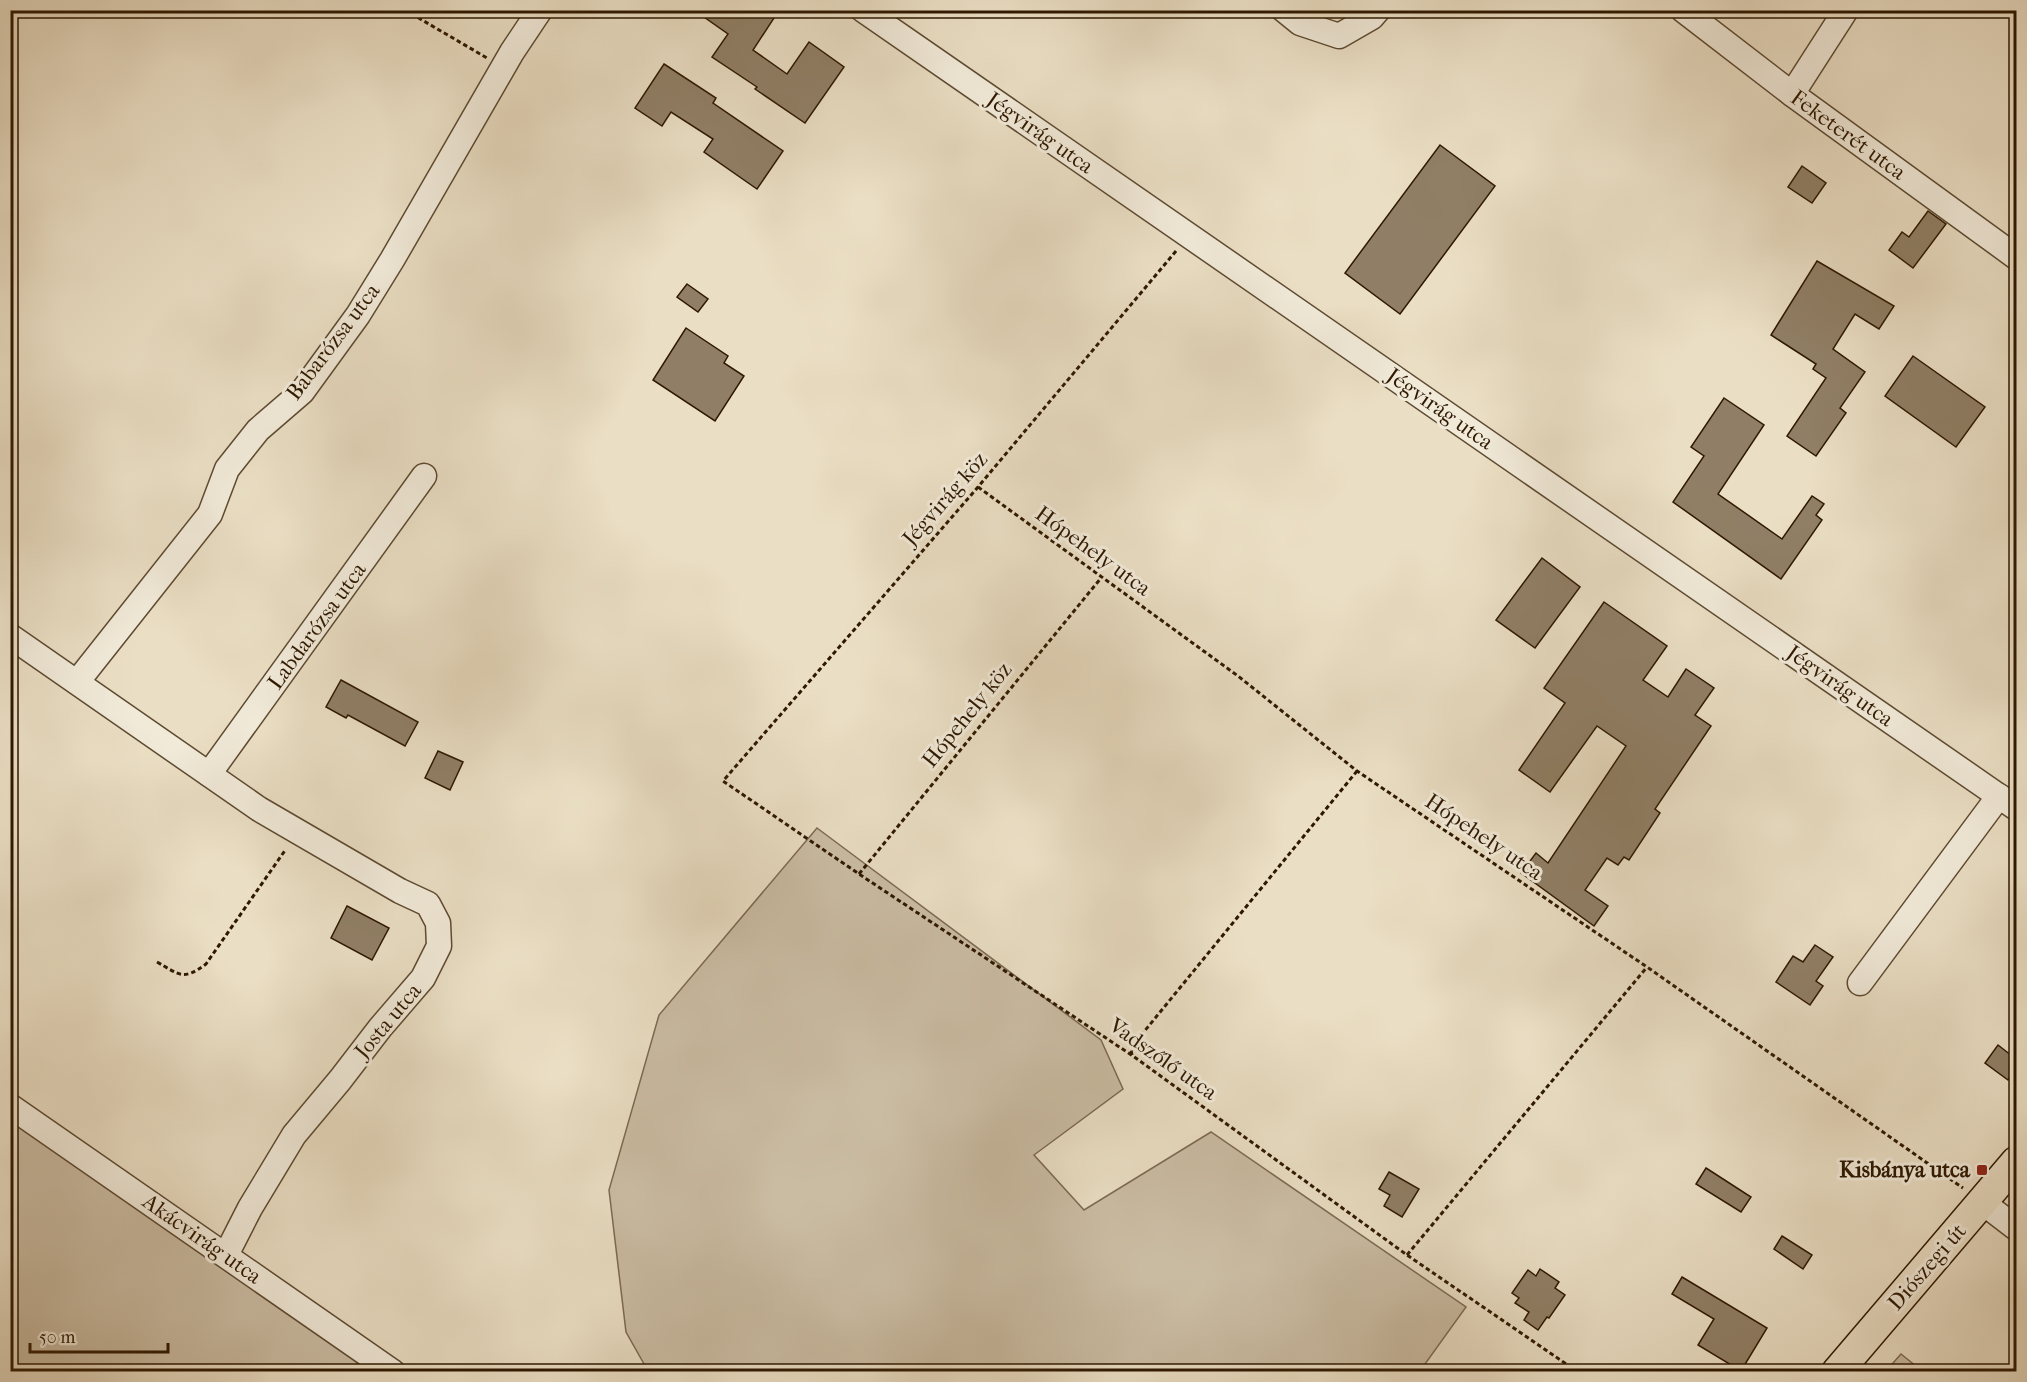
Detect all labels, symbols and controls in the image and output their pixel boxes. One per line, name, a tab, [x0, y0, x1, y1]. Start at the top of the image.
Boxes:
street label: Feketerét utca	[1785, 85, 1911, 186]
street label: Jégvirág utca	[980, 86, 1099, 180]
street label: Babarózsa utca	[281, 278, 386, 405]
street label: Jégvirág utca	[1380, 362, 1499, 456]
street label: Jégvirág köz	[896, 447, 993, 553]
street label: Hópehely utca	[1030, 500, 1156, 602]
street label: Labdarózsa utca	[262, 557, 372, 694]
street label: Jégvirág utca	[1780, 639, 1899, 733]
street label: Hópehely köz	[917, 657, 1018, 773]
street label: Hópehely utca	[1420, 788, 1548, 886]
street label: Josta utca	[348, 978, 427, 1065]
street label: Vadszőlő utca	[1103, 1012, 1223, 1106]
place label: Kisbánya utca	[1839, 1157, 1971, 1183]
marker: Kisbánya utca	[1975, 1163, 1989, 1177]
street label: Akácvirág utca	[137, 1188, 267, 1290]
street label: Diószegi út	[1882, 1218, 1972, 1316]
scale bar	[30, 1316, 168, 1354]
text: 50 m	[39, 1327, 76, 1348]

